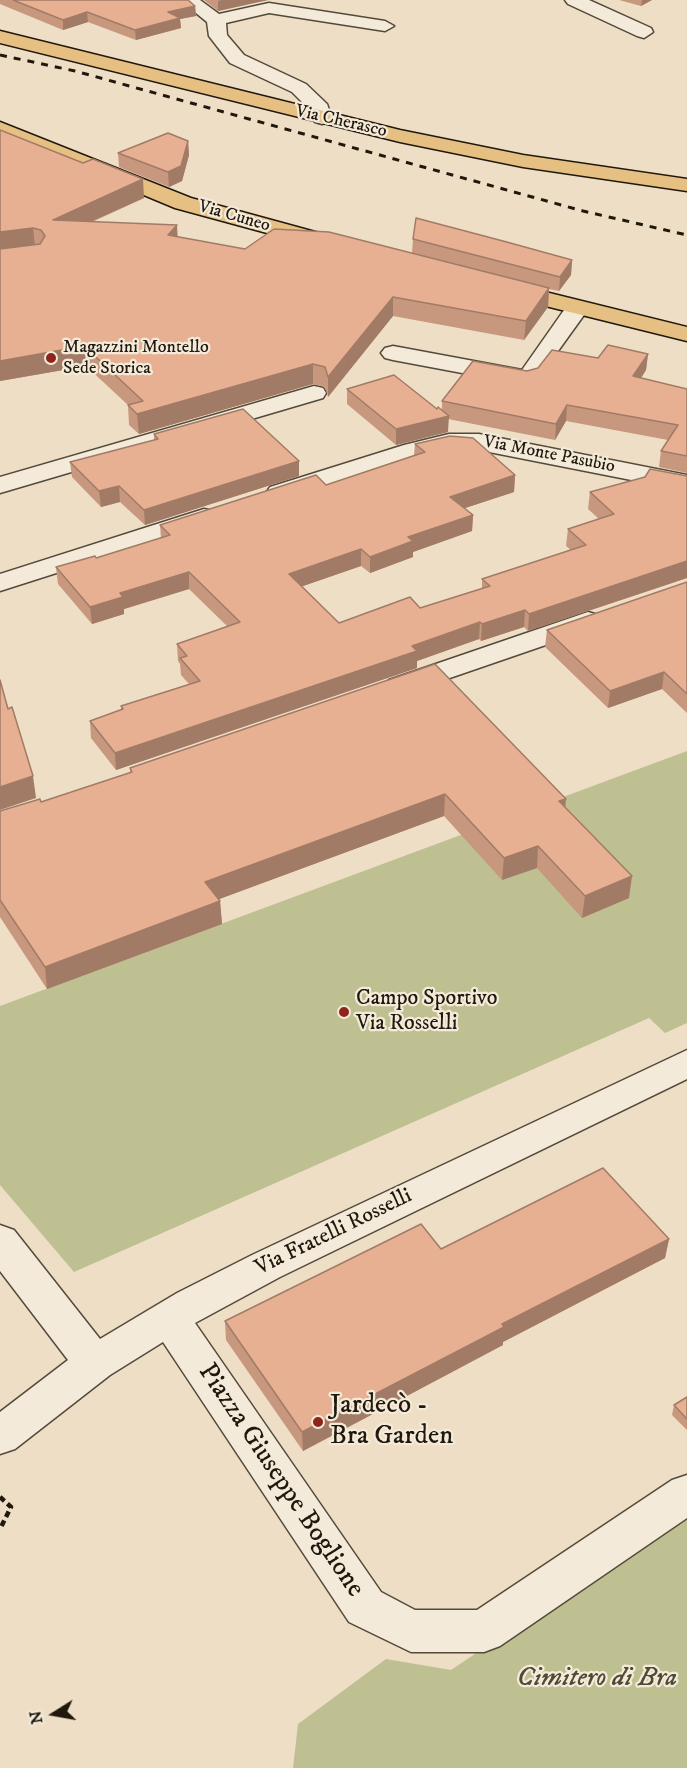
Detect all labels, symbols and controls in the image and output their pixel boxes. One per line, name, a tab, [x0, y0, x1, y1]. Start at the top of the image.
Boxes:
street label: Via Cherasco	[293, 101, 389, 143]
street label: Via Cuneo	[196, 196, 272, 238]
place label: Magazzini Montello Sede Storica	[63, 337, 209, 380]
marker: Magazzini Montello Sede Storica	[44, 351, 58, 365]
street label: Via Monte Pasubio	[481, 432, 617, 478]
place label: Campo Sportivo Via Rosselli	[356, 986, 497, 1038]
marker: Campo Sportivo Via Rosselli	[337, 1005, 351, 1019]
street label: Via Fratelli Rosselli	[251, 1184, 417, 1282]
street label: Piazza Giuseppe Boglione	[190, 1358, 370, 1604]
place label: Jardecò - Bra Garden	[330, 1390, 453, 1453]
marker: Jardecò - Bra Garden	[311, 1415, 325, 1429]
park label: Cimitero di Bra	[517, 1663, 677, 1695]
north arrow	[24, 1684, 84, 1744]
text: N	[25, 1709, 47, 1726]

